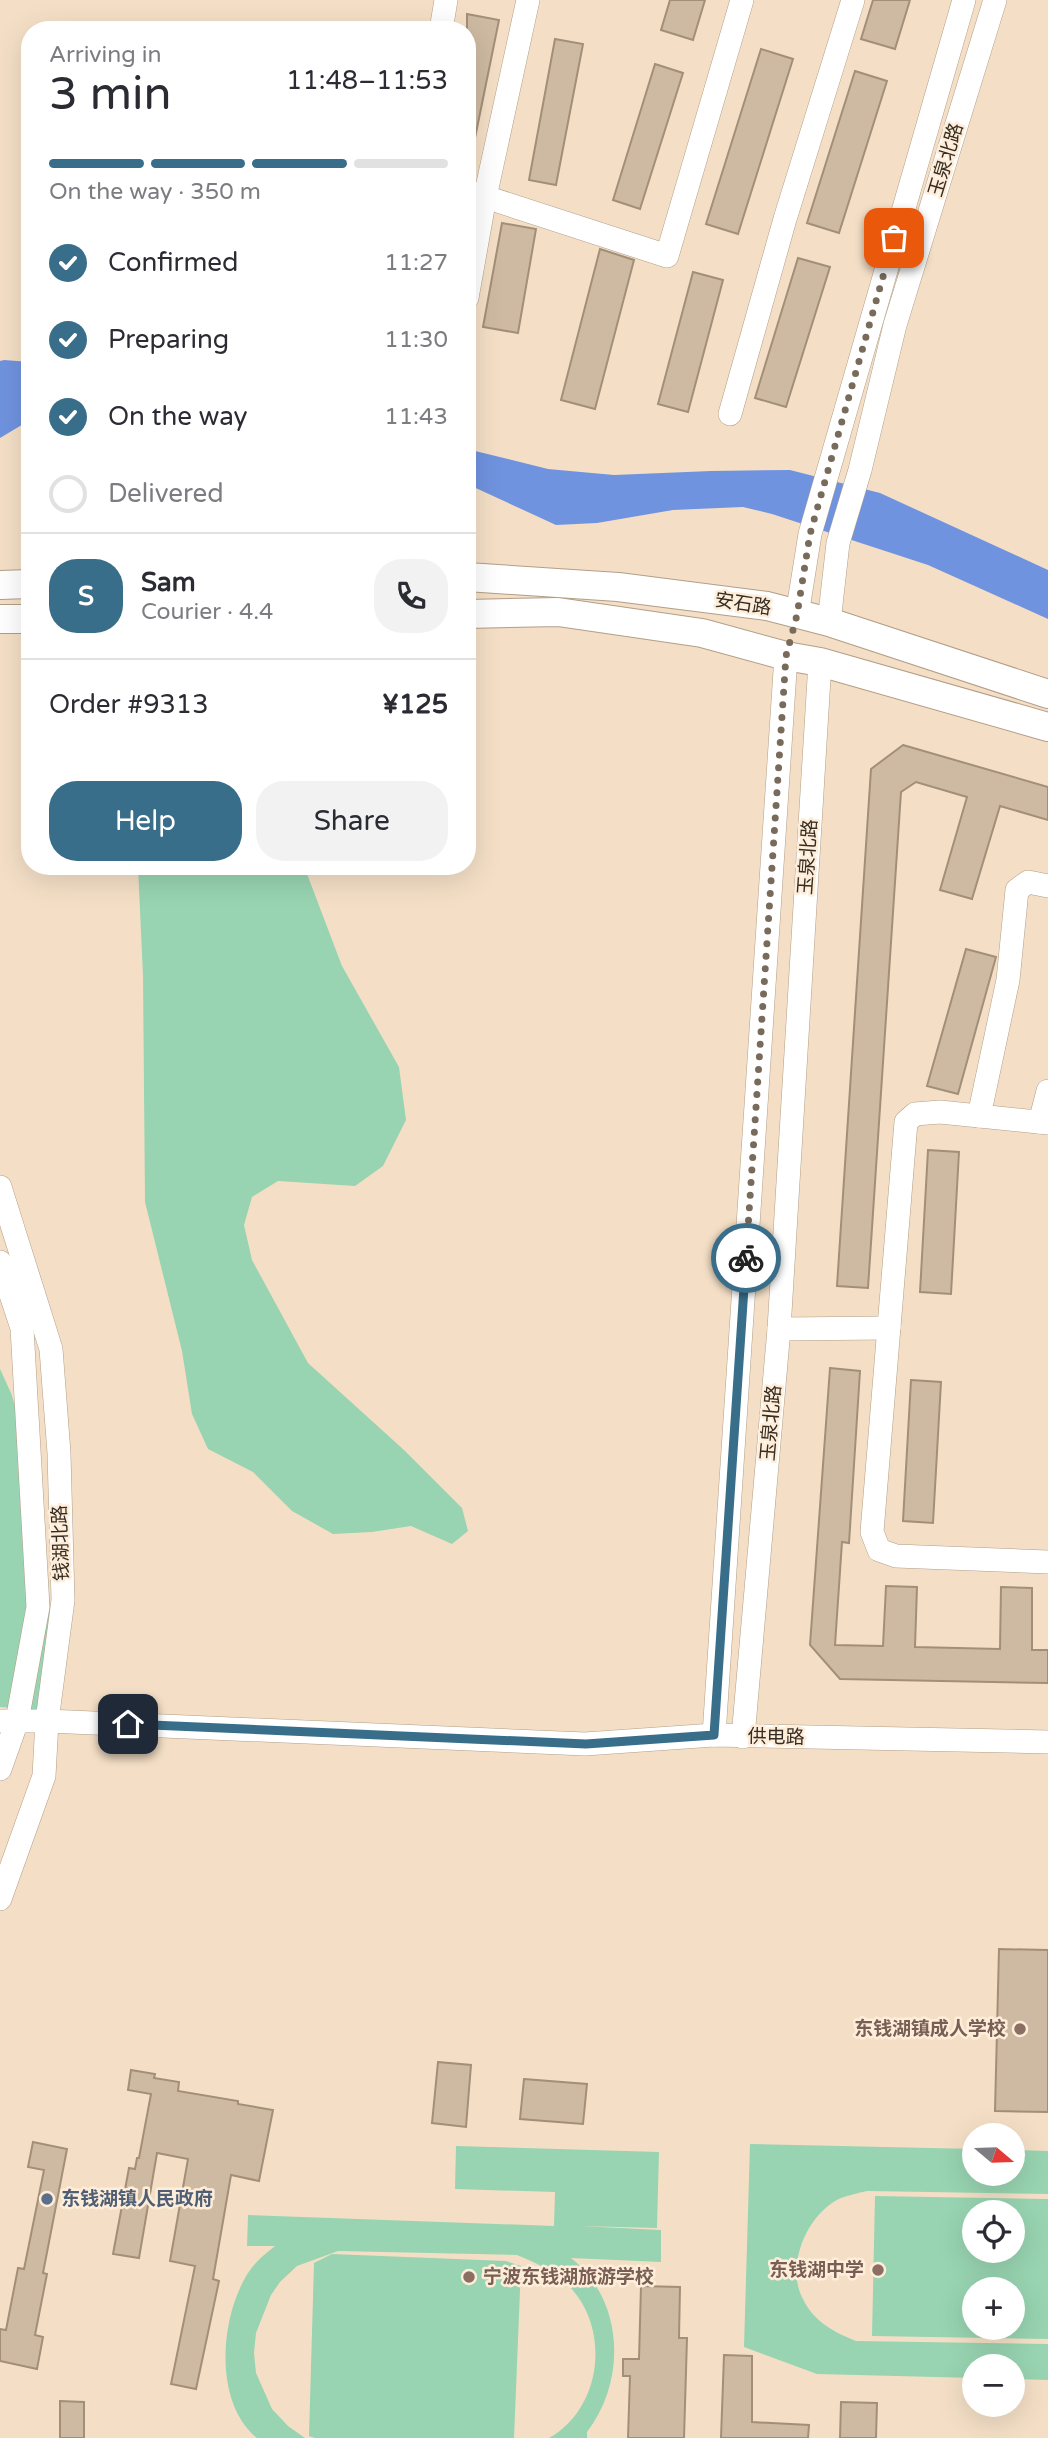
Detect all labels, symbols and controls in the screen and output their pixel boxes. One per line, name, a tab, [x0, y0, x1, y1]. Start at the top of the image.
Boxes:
text: Arriving in	[49, 41, 162, 69]
text: 11:48–11:53	[286, 65, 448, 96]
text: 3 min	[49, 67, 172, 122]
street label: 玉泉北路	[924, 120, 968, 200]
text: On the way · 350 m	[49, 178, 261, 206]
pin	[864, 208, 924, 268]
icon: bag	[875, 219, 913, 257]
icon: check	[49, 244, 87, 282]
text: Confirmed	[108, 247, 238, 278]
text: 11:27	[384, 249, 448, 277]
icon: check	[49, 321, 87, 359]
text: Preparing	[108, 324, 229, 355]
text: 11:30	[384, 326, 448, 354]
icon: check	[49, 398, 87, 436]
text: On the way	[108, 401, 248, 432]
text: 11:43	[384, 403, 448, 431]
text: Delivered	[108, 478, 224, 509]
button: phone	[374, 559, 448, 633]
text: Sam	[141, 567, 196, 598]
text: S	[78, 581, 94, 612]
street label: 安石路	[713, 589, 773, 619]
text: Courier · 4.4	[141, 598, 273, 626]
text: Order #9313	[49, 689, 209, 720]
text: ¥125	[382, 689, 448, 720]
button: Help	[49, 781, 242, 861]
button: Share	[256, 781, 448, 861]
street label: 玉泉北路	[794, 818, 822, 896]
courier	[711, 1223, 781, 1293]
icon: bike	[727, 1239, 765, 1277]
street label: 玉泉北路	[757, 1384, 785, 1462]
street label: 钱湖北路	[49, 1505, 73, 1581]
pin	[98, 1694, 158, 1754]
icon: home	[109, 1705, 147, 1743]
street label: 供电路	[747, 1726, 805, 1748]
place label: 东钱湖镇成人学校	[854, 2018, 1006, 2040]
marker: 东钱湖镇成人学校	[1012, 2021, 1028, 2037]
north arrow	[962, 2123, 1026, 2186]
map controls	[962, 2123, 1025, 2417]
place label: 东钱湖镇人民政府	[61, 2188, 213, 2210]
marker: 东钱湖镇人民政府	[39, 2191, 55, 2207]
button: locate	[962, 2200, 1025, 2263]
place label: 东钱湖中学	[769, 2259, 864, 2281]
marker: 东钱湖中学	[870, 2262, 886, 2278]
place label: 宁波东钱湖旅游学校	[483, 2266, 654, 2288]
marker: 宁波东钱湖旅游学校	[461, 2269, 477, 2285]
button: +	[962, 2277, 1025, 2340]
button: −	[962, 2354, 1025, 2417]

